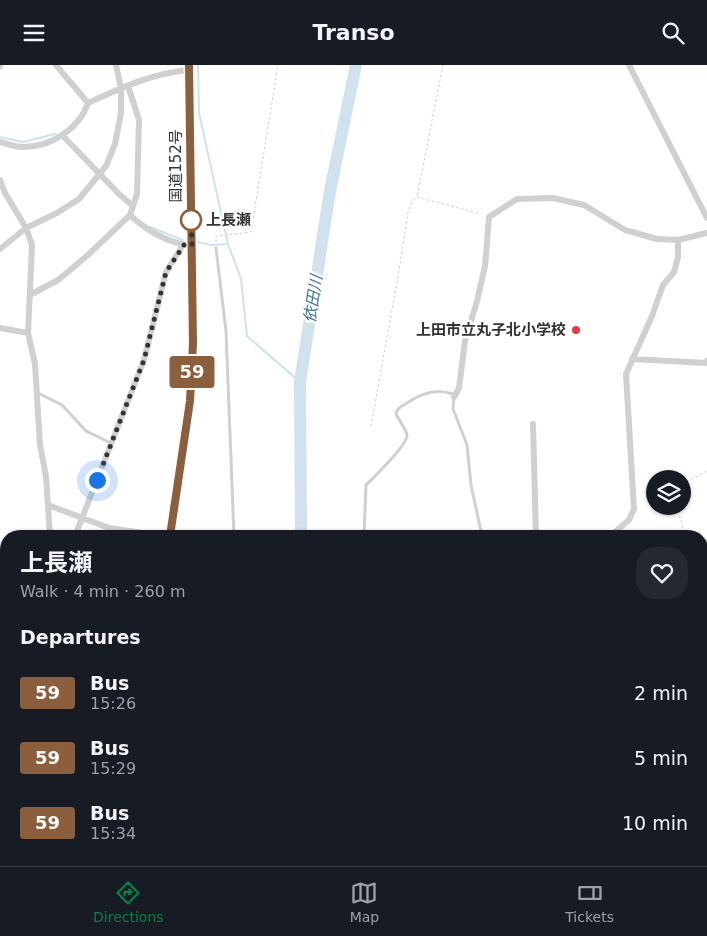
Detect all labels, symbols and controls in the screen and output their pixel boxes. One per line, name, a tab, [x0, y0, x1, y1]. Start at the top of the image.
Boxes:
icon: menu	[20, 19, 48, 47]
icon: search	[659, 19, 687, 47]
text: Transo	[312, 20, 395, 45]
street label: 国道152号	[167, 129, 185, 203]
marker: 上長瀬	[180, 209, 202, 231]
place label: 上長瀬	[206, 211, 251, 229]
water label: 依田川	[300, 272, 326, 324]
place label: 上田市立丸子北小学校	[416, 321, 566, 339]
marker: 上田市立丸子北小学校	[570, 324, 582, 336]
line badge: 59	[170, 356, 214, 388]
text: 59	[179, 361, 205, 382]
your location	[85, 468, 110, 493]
map controls	[646, 470, 691, 515]
button: layers	[646, 470, 691, 515]
button: heart	[636, 547, 688, 599]
text: 上長瀬	[20, 549, 92, 577]
text: Walk · 4 min · 260 m	[20, 582, 185, 601]
text: Departures	[20, 626, 141, 648]
text: Bus	[90, 672, 129, 694]
text: 59	[35, 682, 60, 703]
text: 2 min	[634, 682, 688, 704]
text: 15:26	[90, 694, 136, 713]
text: Bus	[90, 737, 129, 759]
text: 59	[35, 747, 60, 768]
text: 5 min	[634, 747, 688, 769]
text: 15:29	[90, 759, 136, 778]
text: Bus	[90, 802, 129, 824]
text: 59	[35, 812, 60, 833]
text: 10 min	[622, 812, 688, 834]
text: 15:34	[90, 824, 136, 843]
tab: Directions	[93, 879, 164, 925]
tab: Map	[350, 879, 379, 925]
tab: Tickets	[565, 879, 614, 925]

